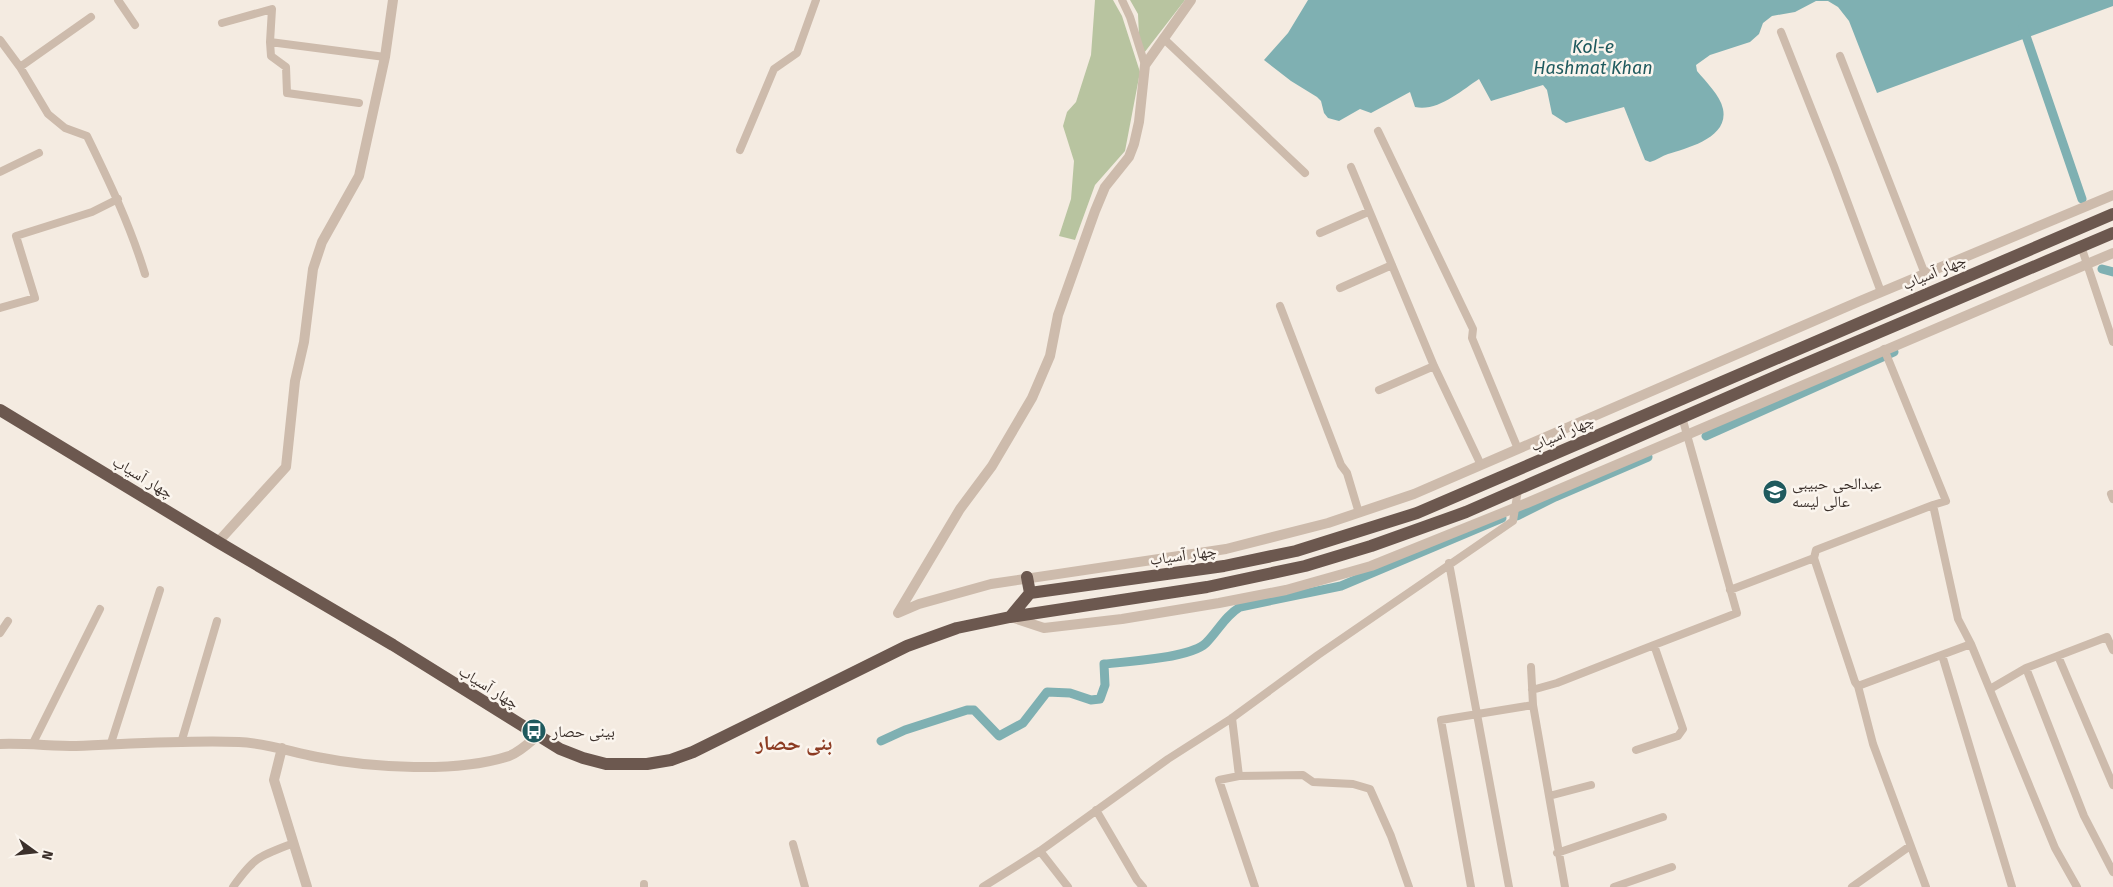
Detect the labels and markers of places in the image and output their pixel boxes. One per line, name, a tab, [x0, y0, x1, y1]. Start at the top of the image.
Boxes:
place label: عبدالحی حبیبی عالی لیسه	[1792, 474, 1882, 512]
school or university icon: عبدالحی حبیبی عالی لیسه	[1762, 479, 1788, 505]
bus stop icon: بینی حصار	[521, 718, 547, 744]
place label: بینی حصار	[551, 722, 615, 742]

